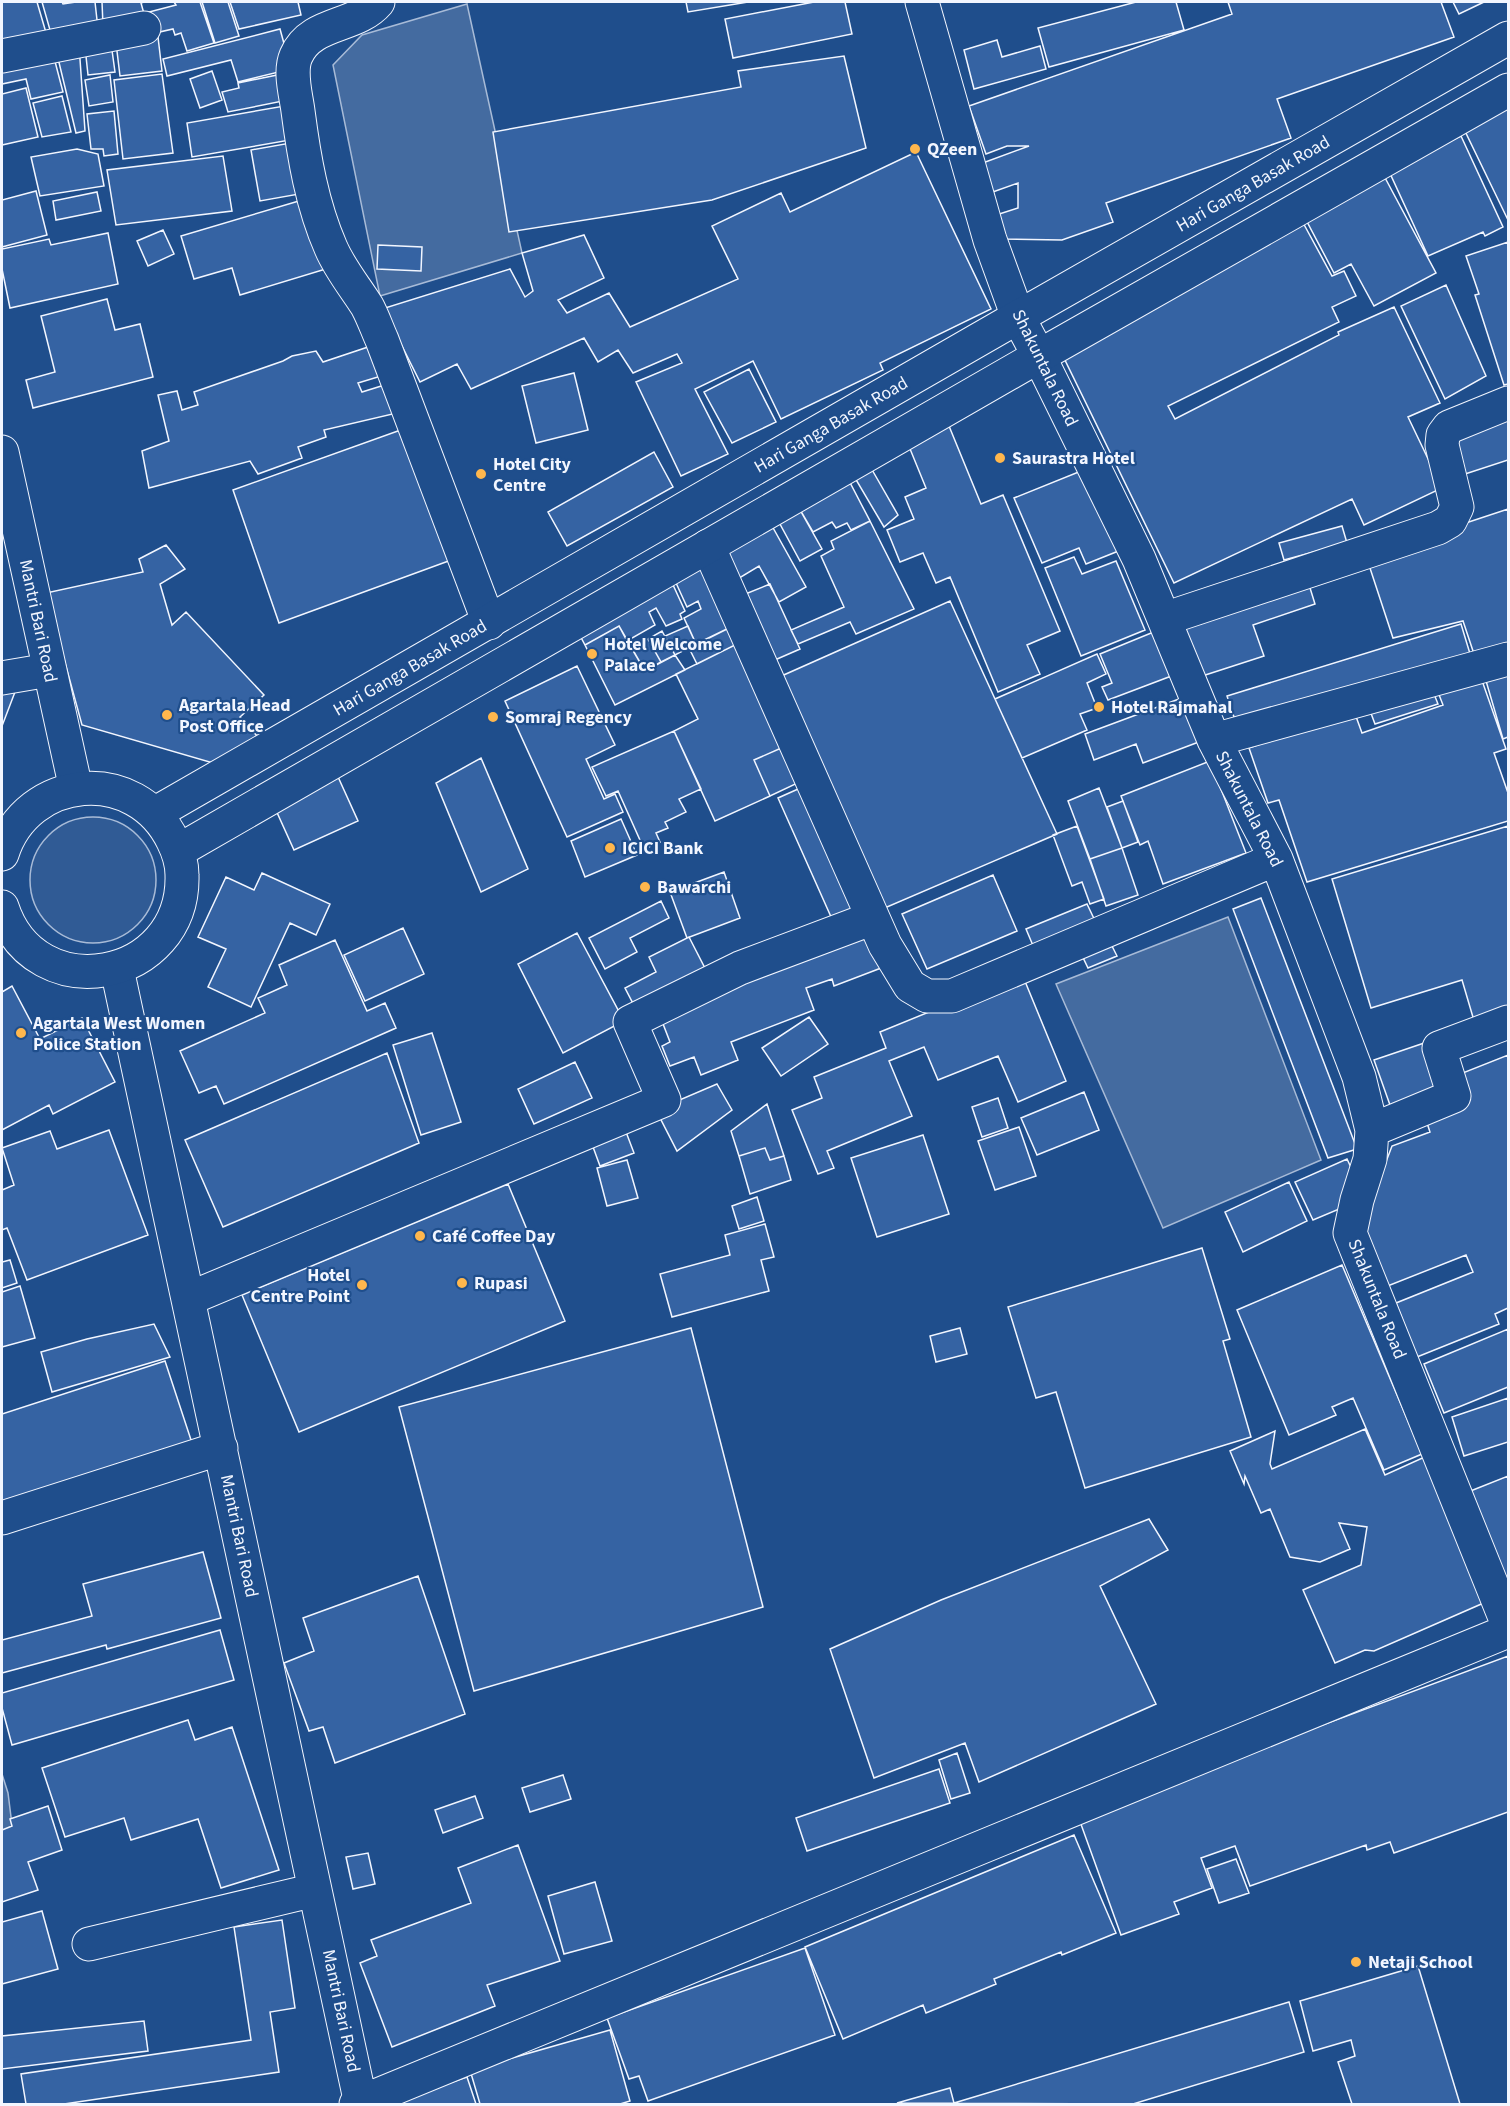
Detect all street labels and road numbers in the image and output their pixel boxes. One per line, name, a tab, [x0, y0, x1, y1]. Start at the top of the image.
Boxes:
street label: Hari Ganga Basak Road	[1171, 130, 1335, 238]
street label: Shakuntala Road	[1006, 305, 1084, 431]
street label: Hari Ganga Basak Road	[749, 371, 913, 479]
street label: Mantri Bari Road	[13, 557, 63, 685]
street label: Hari Ganga Basak Road	[328, 614, 492, 722]
street label: Shakuntala Road	[1209, 747, 1289, 871]
street label: Shakuntala Road	[1342, 1235, 1412, 1363]
street label: Mantri Bari Road	[214, 1472, 264, 1600]
street label: Mantri Bari Road	[316, 1947, 366, 2075]

